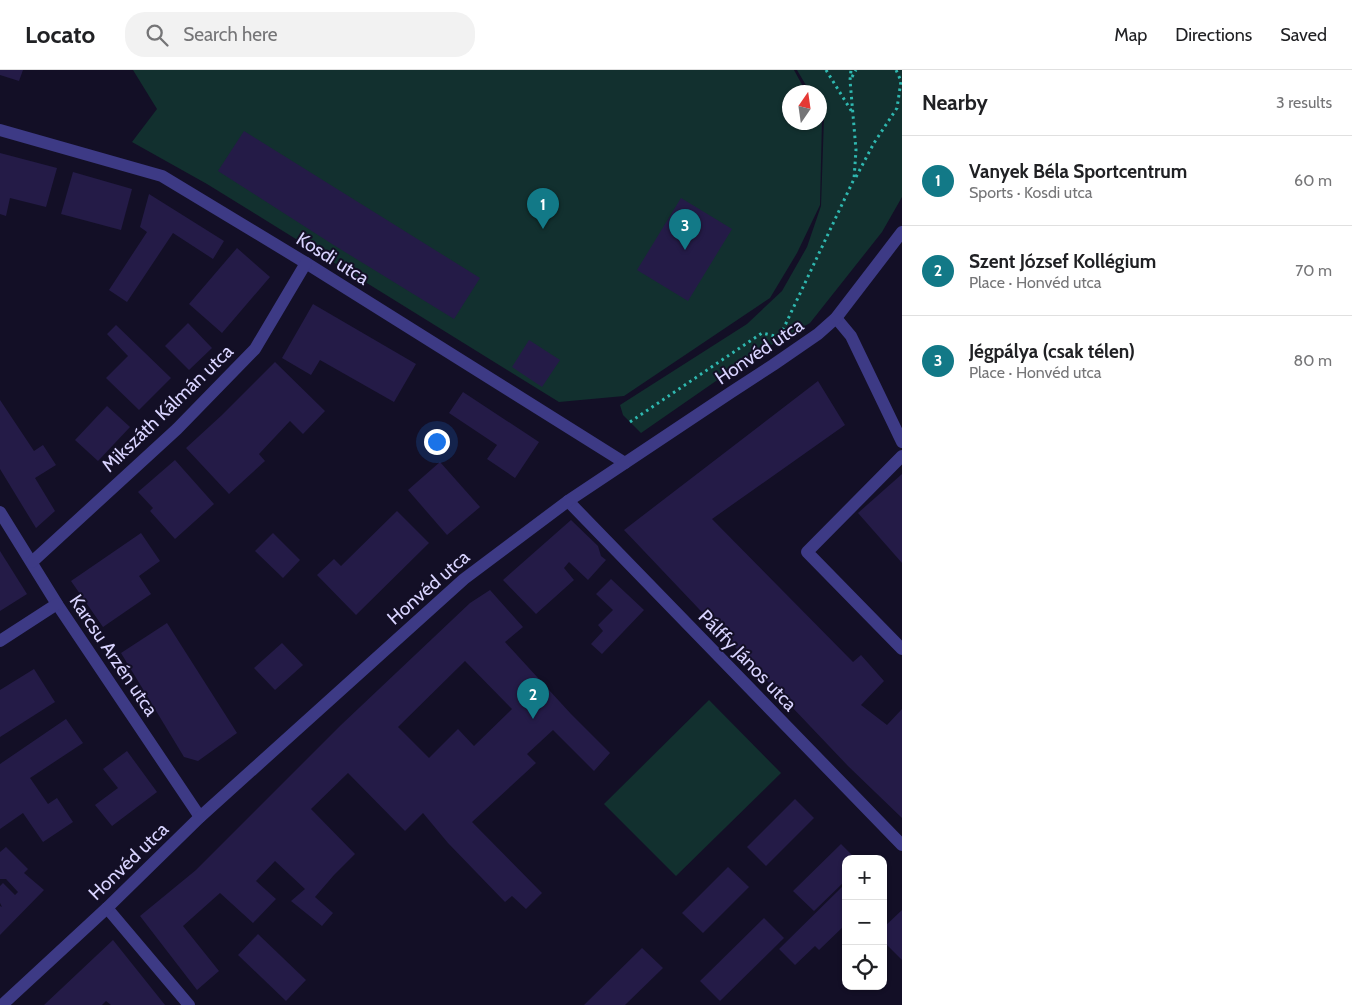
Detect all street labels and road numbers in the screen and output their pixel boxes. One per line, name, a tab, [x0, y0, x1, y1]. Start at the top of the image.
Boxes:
street label: Kosdi utca	[292, 227, 373, 290]
street label: Honvéd utca	[711, 313, 808, 389]
street label: Mikszáth Kálmán utca	[97, 340, 238, 477]
street label: Honvéd utca	[382, 545, 474, 629]
street label: Karcsu Arzén utca	[64, 590, 163, 720]
street label: Pálffy János utca	[694, 605, 802, 716]
street label: Honvéd utca	[84, 818, 173, 905]

